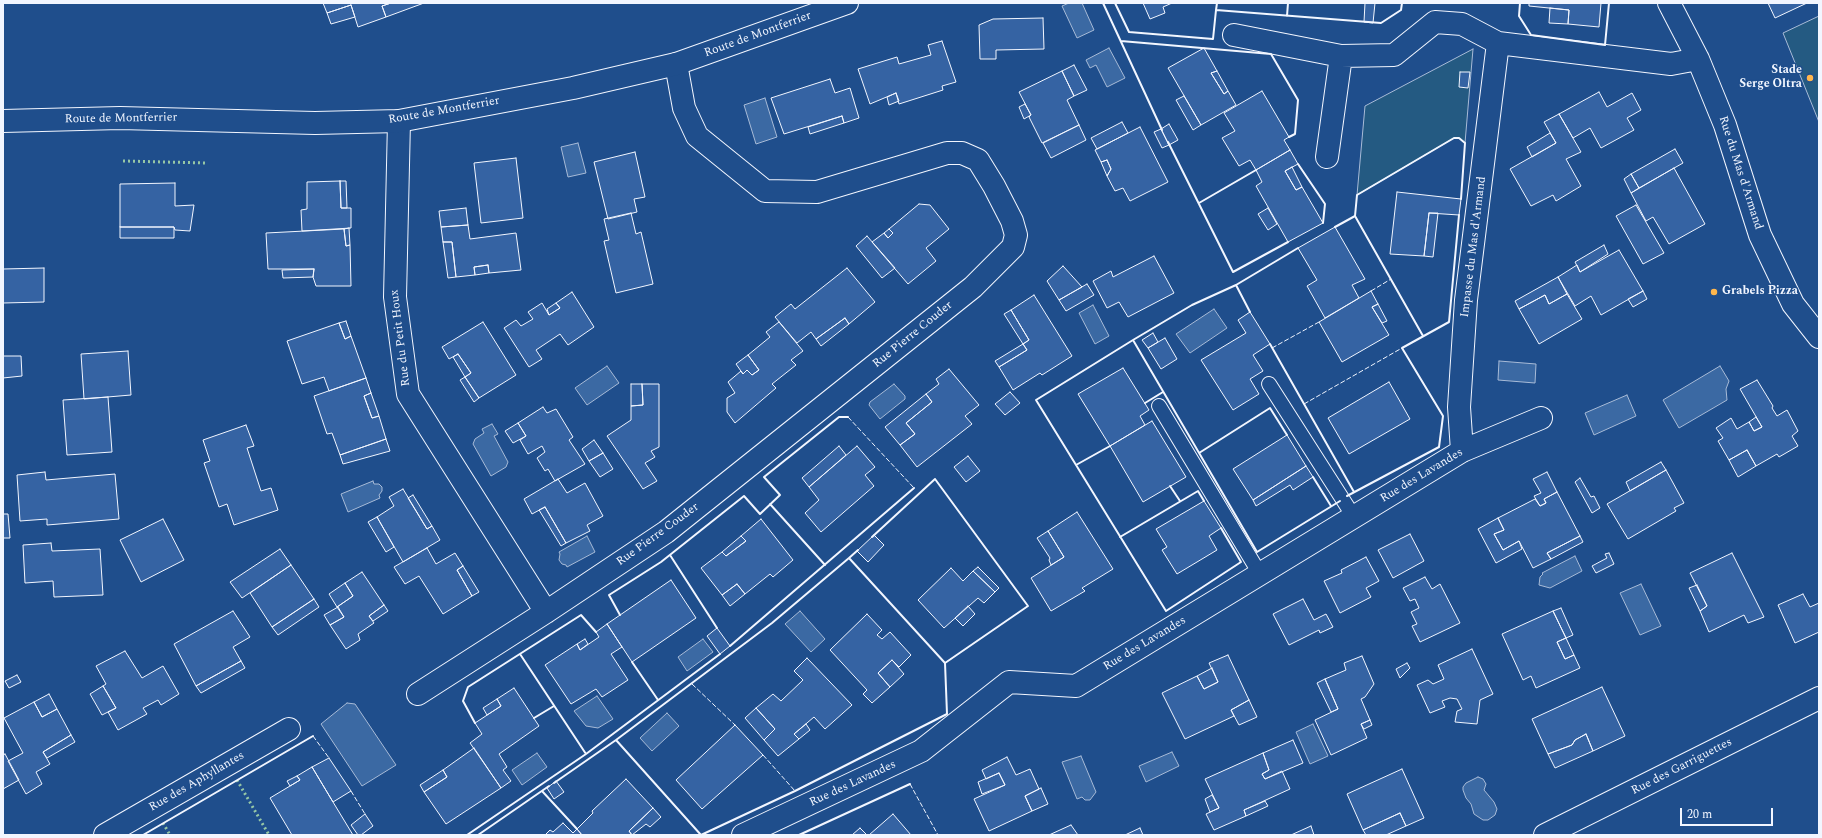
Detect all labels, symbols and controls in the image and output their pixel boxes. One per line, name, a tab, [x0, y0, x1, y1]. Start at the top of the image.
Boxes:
street label: Route de Montferrier	[703, 9, 813, 61]
place label: Stade Serge Oltra	[1739, 64, 1802, 92]
marker: Stade Serge Oltra	[1805, 73, 1815, 83]
street label: Route de Montferrier	[387, 94, 501, 128]
street label: Route de Montferrier	[65, 111, 177, 127]
street label: Rue du Mas d'Armand	[1715, 114, 1765, 232]
street label: Impasse du Mas d'Armand	[1458, 176, 1490, 318]
place label: Grabels Pizza	[1722, 285, 1798, 299]
marker: Grabels Pizza	[1709, 287, 1719, 297]
street label: Rue du Petit Houx	[388, 289, 414, 387]
street label: Rue Pierre Couder	[870, 298, 956, 372]
street label: Rue des Lavandes	[1378, 446, 1466, 506]
street label: Rue Pierre Couder	[614, 500, 702, 570]
street label: Rue des Lavandes	[1101, 614, 1189, 674]
street label: Rue des Garriguettes	[1629, 735, 1735, 799]
street label: Rue des Aphyllantes	[147, 749, 247, 815]
street label: Rue des Lavandes	[807, 758, 899, 810]
scale bar	[1682, 800, 1775, 826]
text: 20 m	[1687, 805, 1712, 824]

